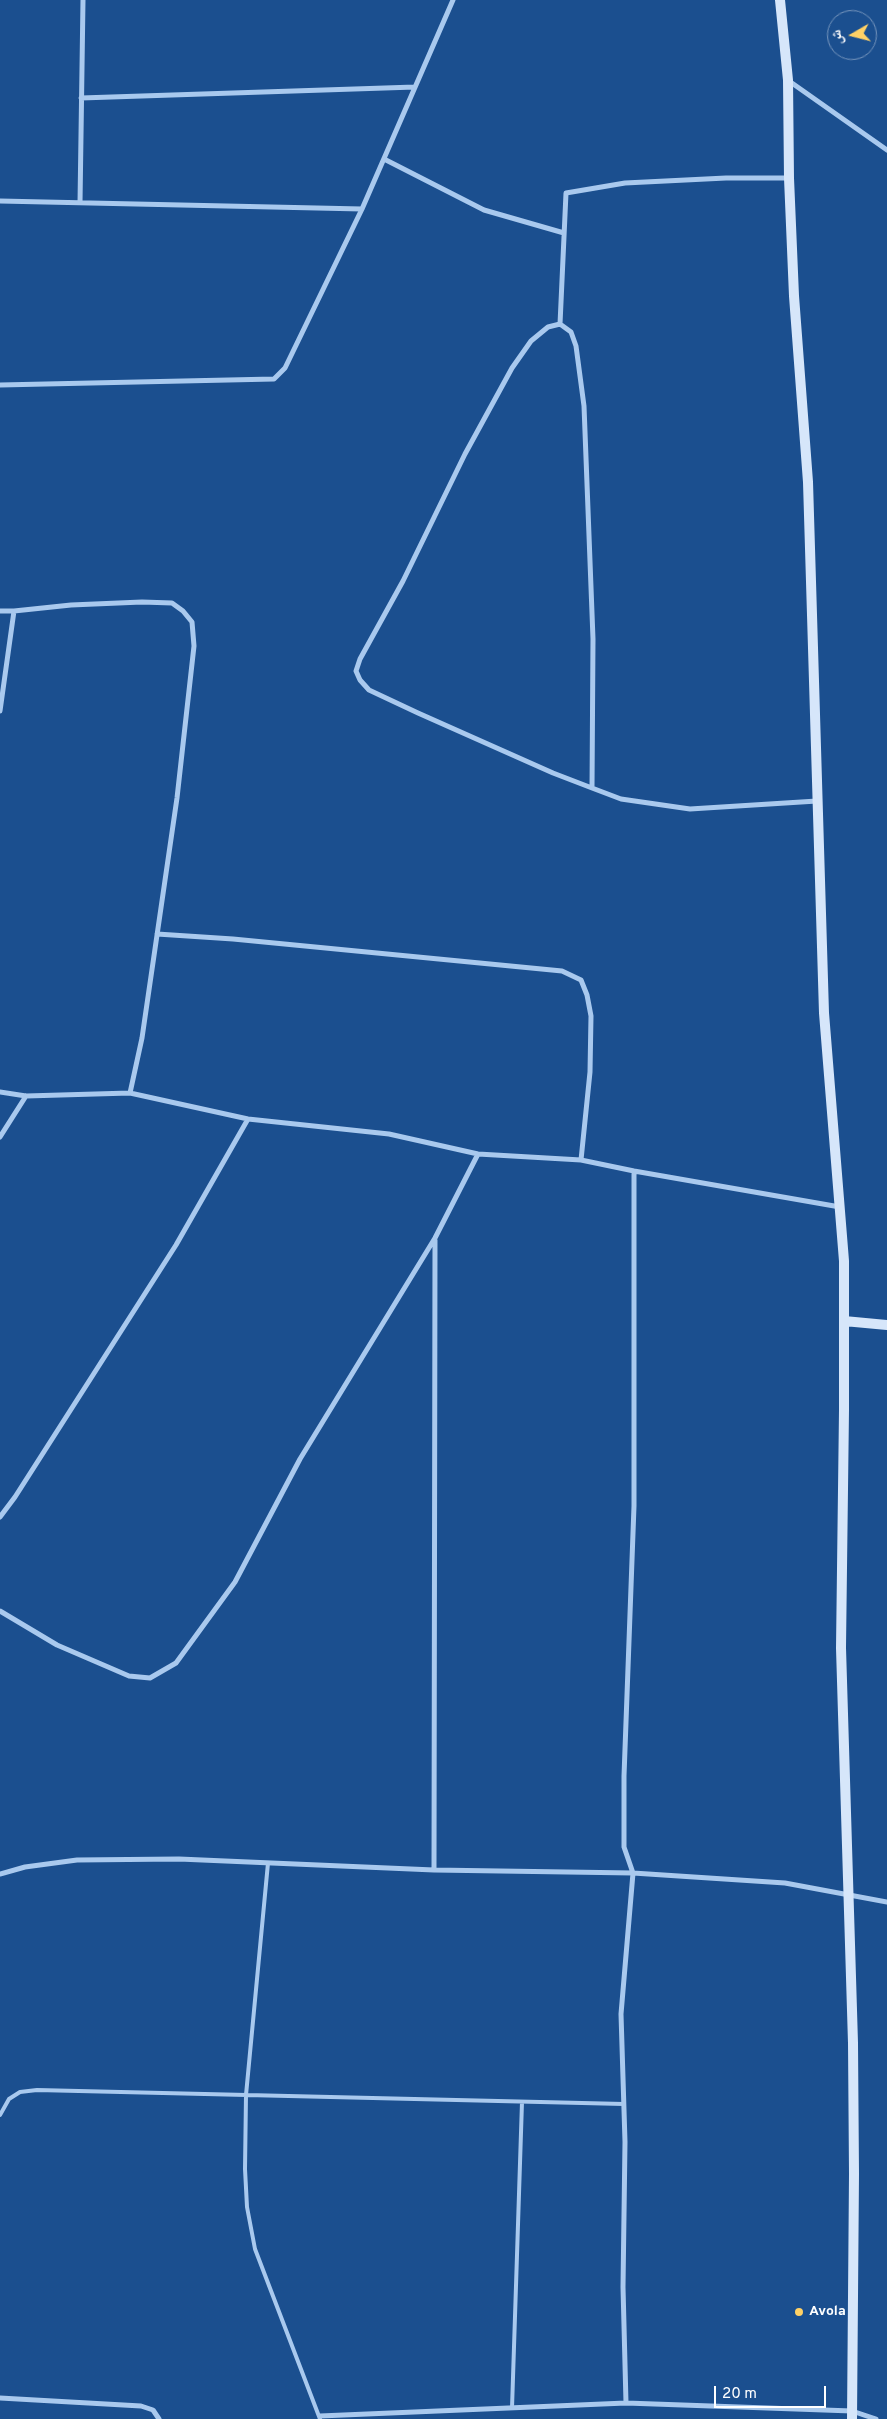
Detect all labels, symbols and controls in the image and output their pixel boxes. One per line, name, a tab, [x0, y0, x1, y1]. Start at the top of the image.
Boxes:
north arrow	[827, 10, 877, 60]
text: ش	[828, 28, 847, 46]
place label: Avola	[809, 2304, 846, 2320]
marker: Avola	[793, 2306, 805, 2318]
scale bar	[717, 2376, 830, 2408]
text: 20 m	[722, 2385, 757, 2404]

